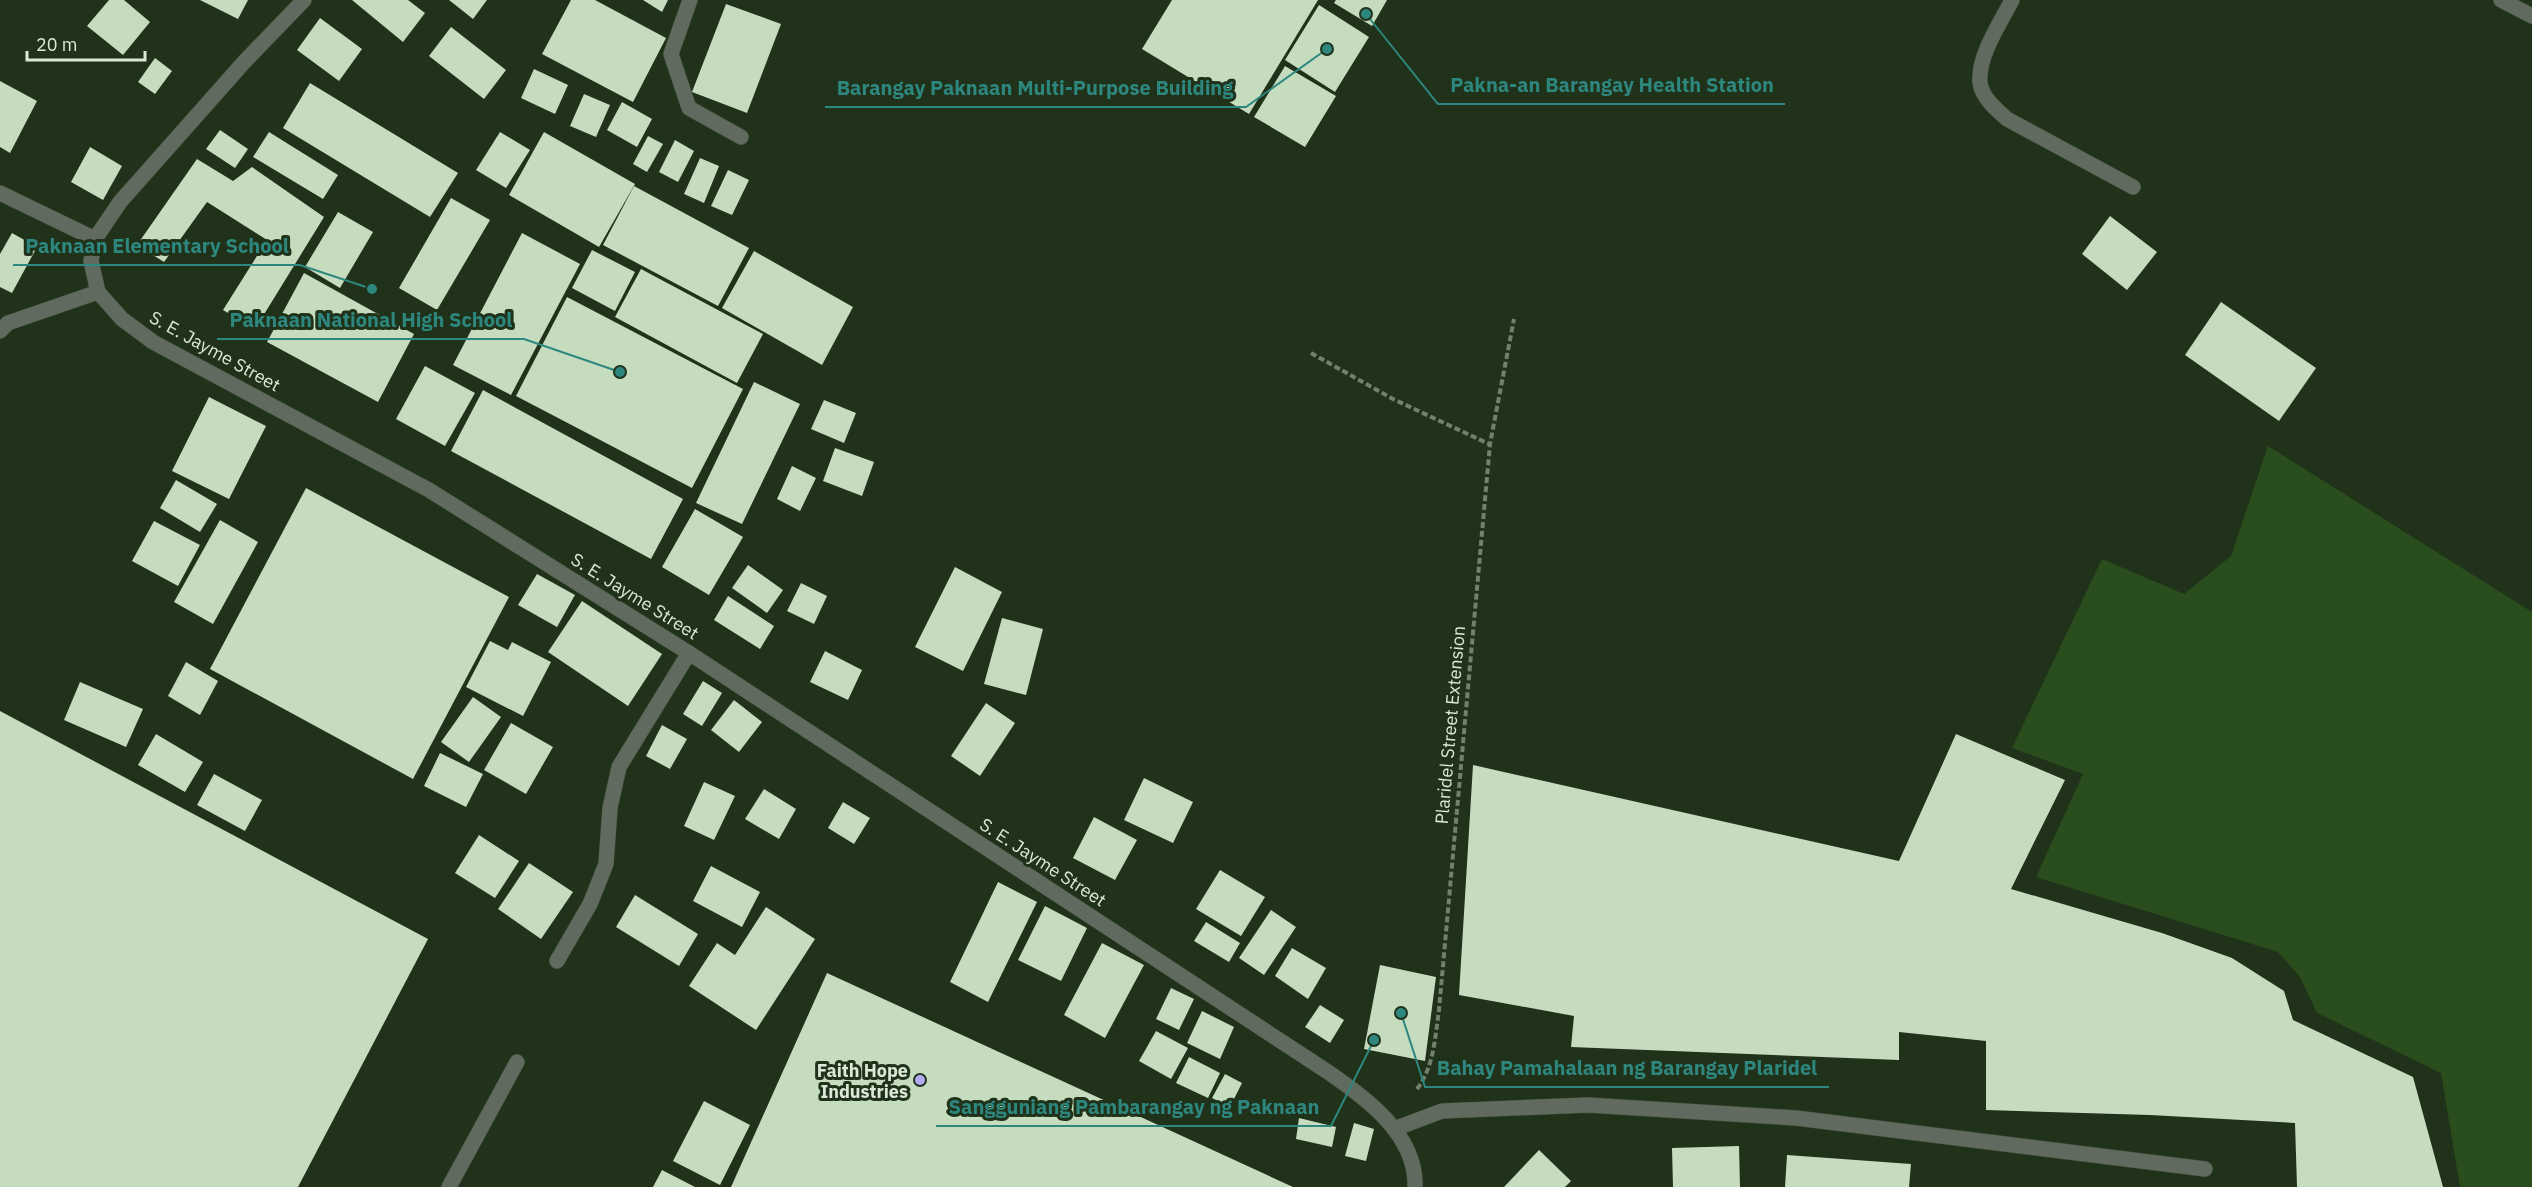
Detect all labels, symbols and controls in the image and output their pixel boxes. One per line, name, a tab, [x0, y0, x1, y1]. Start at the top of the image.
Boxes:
scale bar	[27, 24, 146, 62]
text: 20 m	[36, 33, 78, 56]
callout: Pakna-an Barangay Health Station	[1438, 66, 1785, 104]
callout: Barangay Paknaan Multi-Purpose Building	[825, 69, 1246, 107]
text: Pakna-an Barangay Health Station	[1450, 71, 1774, 98]
text: Barangay Paknaan Multi-Purpose Building	[837, 74, 1234, 101]
callout: Paknaan Elementary School	[13, 227, 300, 265]
text: Paknaan Elementary School	[25, 232, 289, 259]
callout: Paknaan National High School	[217, 301, 524, 339]
street label: S. E. Jayme Street	[146, 306, 284, 396]
text: Paknaan National High School	[230, 306, 512, 333]
street label: S. E. Jayme Street	[567, 548, 703, 644]
street label: Plaridel Street Extension	[1430, 625, 1470, 825]
street label: S. E. Jayme Street	[975, 813, 1111, 911]
callout: Bahay Pamahalaan ng Barangay Plaridel	[1425, 1049, 1829, 1087]
text: Bahay Pamahalaan ng Barangay Plaridel	[1437, 1054, 1817, 1081]
place label: Faith Hope Industries	[817, 1059, 908, 1103]
marker: Faith Hope Industries	[913, 1073, 927, 1087]
callout: Sangguniang Pambarangay ng Paknaan	[936, 1088, 1331, 1126]
text: Sangguniang Pambarangay ng Paknaan	[949, 1093, 1319, 1120]

